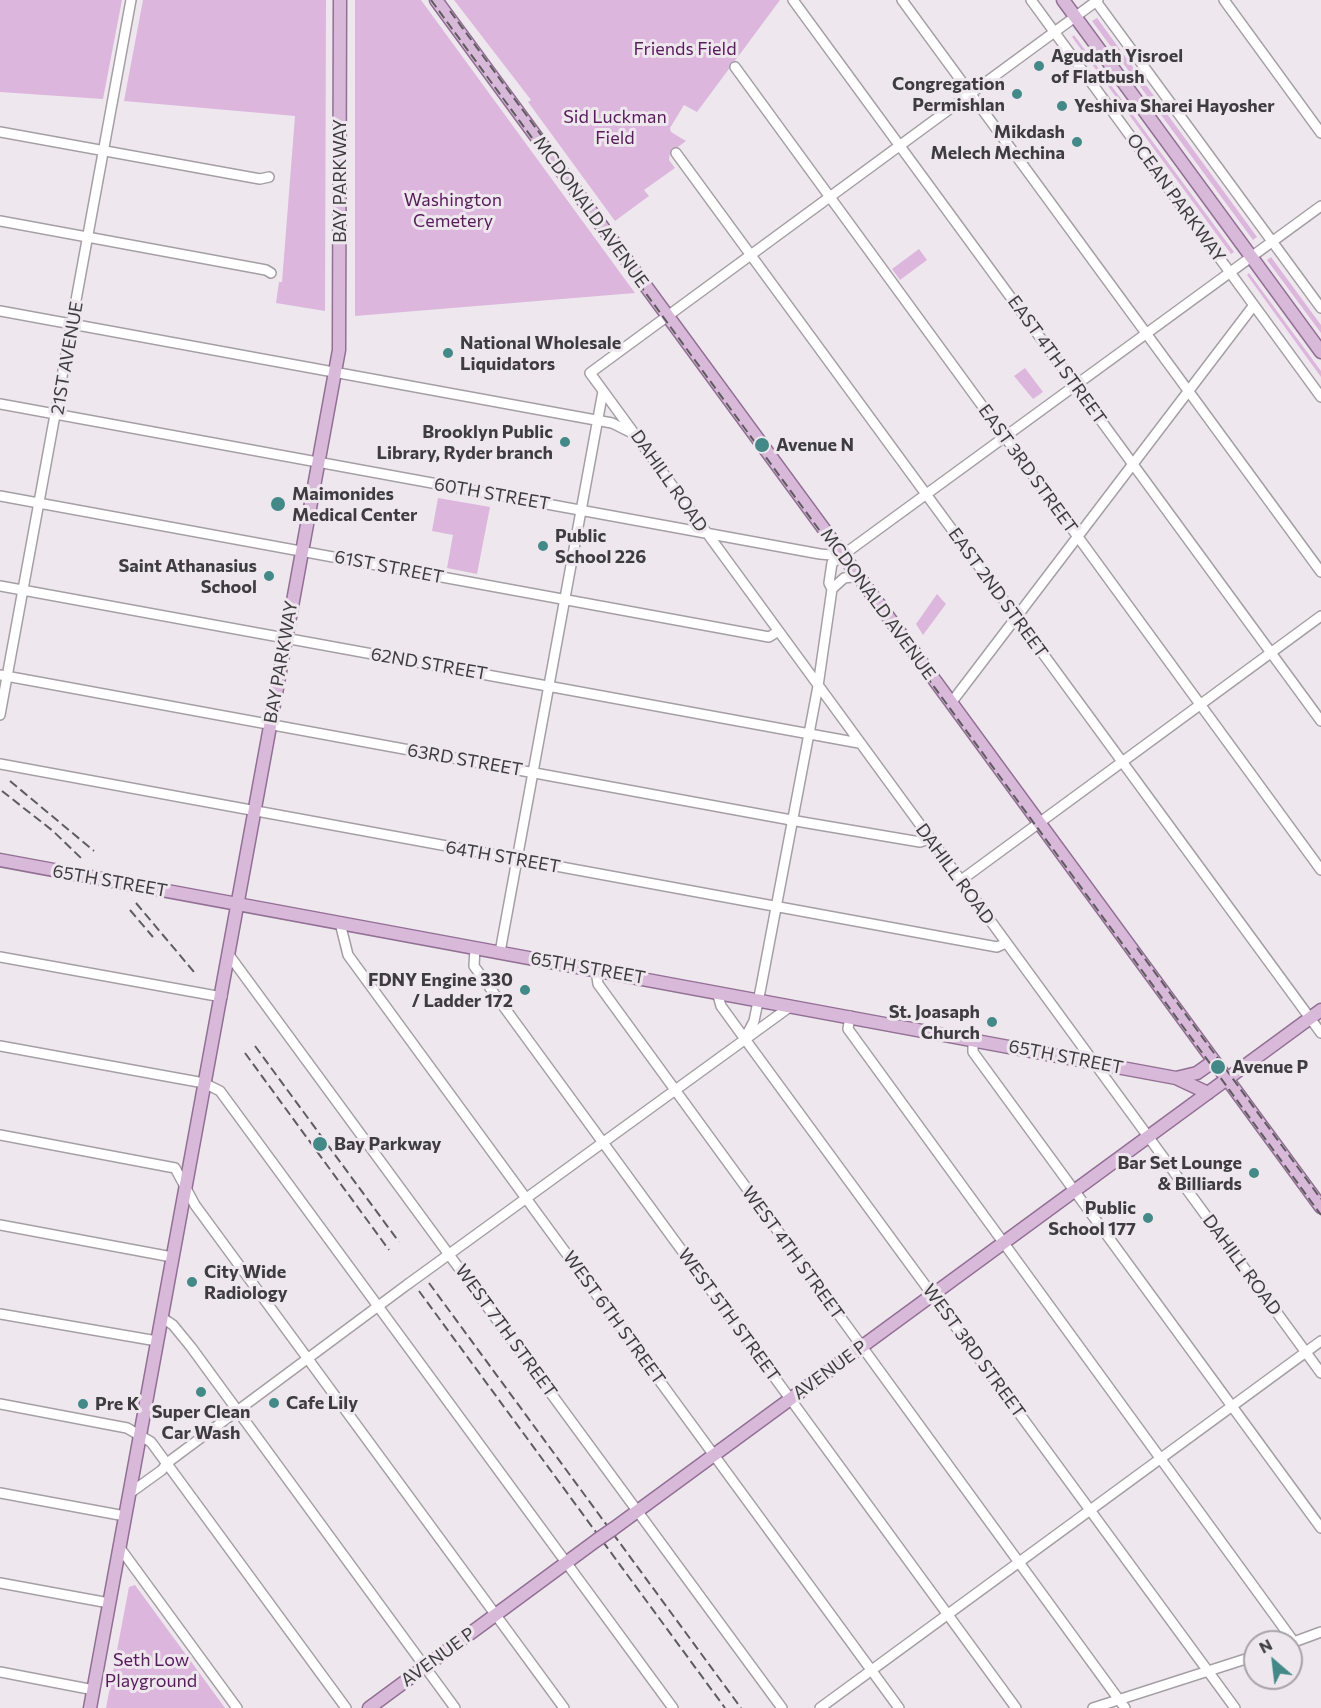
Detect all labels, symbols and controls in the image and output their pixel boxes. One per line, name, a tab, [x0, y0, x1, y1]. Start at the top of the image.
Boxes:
park label: Friends Field	[633, 38, 737, 60]
place label: Agudath Yisroel of Flatbush	[1051, 45, 1183, 88]
marker: Agudath Yisroel of Flatbush	[1032, 59, 1046, 73]
place label: Congregation Permishlan	[892, 73, 1005, 116]
marker: Congregation Permishlan	[1010, 87, 1024, 101]
place label: Yeshiva Sharei Hayosher	[1074, 95, 1275, 117]
marker: Yeshiva Sharei Hayosher	[1055, 99, 1069, 113]
park label: Sid Luckman Field	[563, 106, 667, 148]
street label: BAY PARKWAY	[329, 119, 351, 243]
place label: Mikdash Melech Mechina	[931, 121, 1065, 164]
street label: OCEAN PARKWAY	[1122, 129, 1230, 267]
street label: MCDONALD AVENUE	[529, 132, 653, 292]
marker: Mikdash Melech Mechina	[1070, 135, 1084, 149]
park label: Washington Cemetery	[404, 189, 502, 232]
street label: EAST 4TH STREET	[1003, 291, 1111, 429]
street label: 21ST AVENUE	[46, 300, 88, 416]
place label: National Wholesale Liquidators	[460, 332, 621, 374]
marker: National Wholesale Liquidators	[441, 346, 455, 360]
street label: EAST 3RD STREET	[974, 400, 1082, 538]
place label: Brooklyn Public Library, Ryder branch	[376, 421, 553, 464]
street label: DAHILL ROAD	[626, 426, 712, 536]
place label: Avenue N	[776, 434, 854, 456]
marker: Brooklyn Public Library, Ryder branch	[558, 435, 572, 449]
marker: Avenue N	[753, 436, 771, 454]
street label: 60TH STREET	[432, 473, 552, 515]
place label: Maimonides Medical Center	[292, 483, 417, 526]
marker: Maimonides Medical Center	[269, 495, 287, 513]
street label: MCDONALD AVENUE	[816, 524, 940, 684]
street label: EAST 2ND STREET	[944, 524, 1052, 662]
place label: Public School 226	[555, 525, 646, 568]
marker: Public School 226	[536, 539, 550, 553]
street label: 61ST STREET	[333, 546, 445, 588]
place label: Saint Athanasius School	[119, 555, 257, 598]
marker: Saint Athanasius School	[262, 569, 276, 583]
street label: BAY PARKWAY	[260, 599, 302, 725]
street label: 62ND STREET	[369, 643, 489, 685]
street label: 63RD STREET	[406, 739, 524, 781]
street label: DAHILL ROAD	[911, 819, 999, 929]
street label: 64TH STREET	[444, 836, 562, 878]
street label: 65TH STREET	[51, 860, 169, 902]
street label: 65TH STREET	[529, 947, 647, 989]
place label: FDNY Engine 330 / Ladder 172	[368, 969, 513, 1012]
marker: FDNY Engine 330 / Ladder 172	[518, 983, 532, 997]
place label: St. Joasaph Church	[889, 1001, 980, 1044]
marker: St. Joasaph Church	[985, 1015, 999, 1029]
street label: 65TH STREET	[1007, 1035, 1125, 1079]
place label: Avenue P	[1232, 1056, 1308, 1078]
marker: Avenue P	[1209, 1058, 1227, 1076]
place label: Bay Parkway	[334, 1133, 441, 1155]
marker: Bay Parkway	[311, 1135, 329, 1153]
place label: Bar Set Lounge & Billiards	[1117, 1152, 1242, 1194]
marker: Bar Set Lounge & Billiards	[1247, 1166, 1261, 1180]
street label: WEST 4TH STREET	[737, 1182, 849, 1324]
place label: Public School 177	[1048, 1197, 1136, 1240]
street label: DAHILL ROAD	[1198, 1210, 1286, 1320]
marker: Public School 177	[1141, 1211, 1155, 1225]
street label: WEST 5TH STREET	[673, 1244, 785, 1386]
street label: WEST 6TH STREET	[558, 1247, 670, 1389]
street label: WEST 7TH STREET	[450, 1260, 562, 1402]
place label: City Wide Radiology	[204, 1261, 288, 1304]
marker: City Wide Radiology	[185, 1275, 199, 1289]
street label: WEST 3RD STREET	[918, 1280, 1030, 1422]
street label: AVENUE P	[789, 1336, 871, 1404]
marker: Super Clean Car Wash	[194, 1385, 208, 1399]
place label: Cafe Lily	[286, 1392, 358, 1414]
place label: Pre K	[95, 1393, 139, 1415]
marker: Cafe Lily	[267, 1396, 281, 1410]
marker: Pre K	[76, 1397, 90, 1411]
place label: Super Clean Car Wash	[152, 1401, 250, 1444]
street label: AVENUE P	[397, 1623, 479, 1691]
north arrow	[1243, 1630, 1303, 1690]
text: N	[1255, 1634, 1275, 1657]
park label: Seth Low Playground	[105, 1649, 197, 1692]

